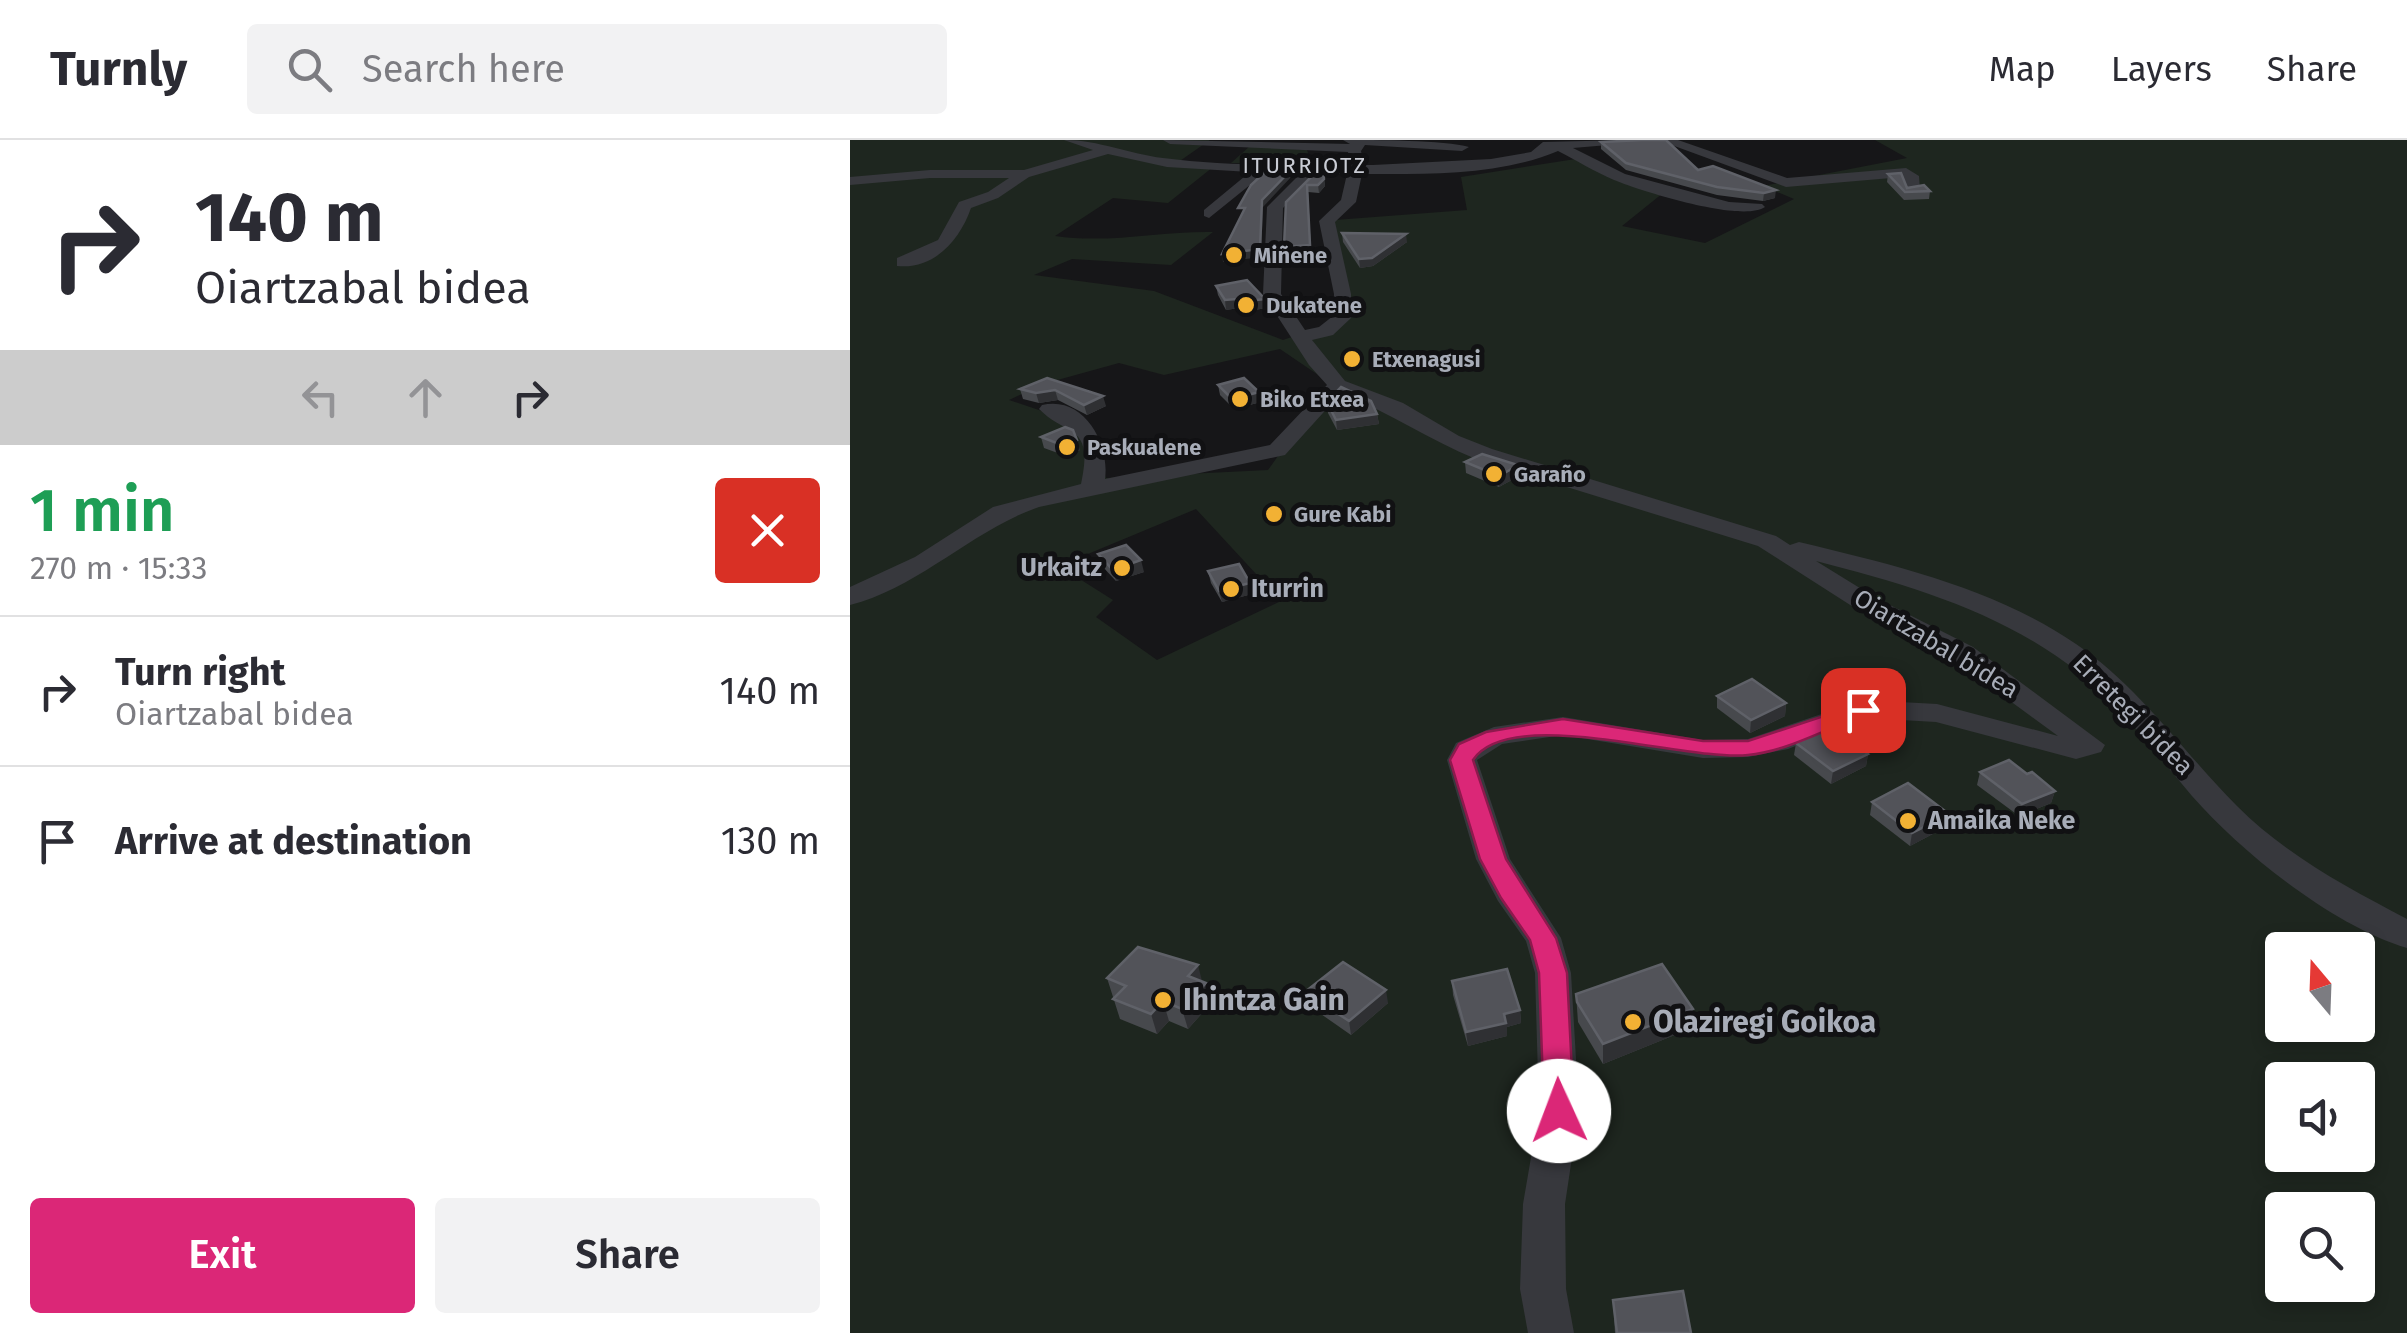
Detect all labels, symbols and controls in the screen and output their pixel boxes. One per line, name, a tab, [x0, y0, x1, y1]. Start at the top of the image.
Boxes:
search box	[247, 24, 947, 114]
text: Turnly	[50, 40, 187, 98]
icon: search	[282, 42, 337, 97]
text: Search here	[362, 46, 565, 92]
text: Map	[1989, 48, 2056, 90]
text: Layers	[2111, 48, 2212, 90]
text: Share	[2267, 48, 2357, 90]
district label: ITURRIOTZ	[1243, 152, 1367, 179]
text: 140 m	[195, 176, 384, 260]
icon: right	[30, 180, 160, 310]
place label: Miñene	[1254, 242, 1327, 269]
marker: Miñene	[1223, 244, 1245, 266]
text: Oiartzabal bidea	[195, 261, 531, 315]
place label: Dukatene	[1266, 292, 1362, 319]
marker: Dukatene	[1235, 294, 1257, 316]
place label: Etxenagusi	[1372, 346, 1481, 373]
marker: Etxenagusi	[1341, 348, 1363, 370]
icon: left	[293, 370, 348, 425]
icon: ahead	[398, 370, 453, 425]
icon: right	[503, 370, 558, 425]
place label: Biko Etxea	[1260, 386, 1364, 413]
marker: Biko Etxea	[1229, 388, 1251, 410]
place label: Paskualene	[1087, 434, 1201, 461]
marker: Paskualene	[1056, 436, 1078, 458]
place label: Garaño	[1514, 461, 1586, 488]
marker: Garaño	[1483, 463, 1505, 485]
text: 1 min	[30, 475, 175, 547]
button: close	[715, 478, 820, 583]
place label: Gure Kabi	[1294, 501, 1391, 528]
marker: Gure Kabi	[1263, 503, 1285, 525]
text: 270 m · 15:33	[30, 549, 208, 587]
place label: Urkaitz	[1020, 553, 1103, 583]
marker: Urkaitz	[1111, 557, 1133, 579]
place label: Iturrin	[1251, 574, 1324, 604]
marker: Iturrin	[1220, 578, 1242, 600]
street label: Oiartzabal bidea	[1848, 583, 2024, 705]
text: Turn right	[115, 649, 285, 695]
street label: Erretegi bidea	[2067, 649, 2199, 781]
icon: right	[30, 664, 85, 719]
text: 140 m	[719, 668, 820, 714]
pin	[1821, 668, 1906, 753]
icon: arrive	[1836, 683, 1891, 738]
text: Oiartzabal bidea	[115, 695, 354, 733]
place label: Amaika Neke	[1927, 806, 2076, 836]
marker: Amaika Neke	[1897, 810, 1919, 832]
icon: arrive	[30, 814, 85, 869]
text: Arrive at destination	[115, 818, 472, 864]
text: 130 m	[721, 818, 820, 864]
north arrow	[2265, 932, 2375, 1042]
map controls	[2265, 932, 2375, 1302]
place label: Ihintza Gain	[1183, 982, 1345, 1018]
marker: Ihintza Gain	[1152, 989, 1174, 1011]
place label: Olaziregi Goikoa	[1653, 1004, 1876, 1040]
marker: Olaziregi Goikoa	[1622, 1011, 1644, 1033]
position arrow	[1507, 1059, 1611, 1163]
button: sound	[2265, 1062, 2375, 1172]
button: search	[2265, 1192, 2375, 1302]
button: Exit	[30, 1198, 415, 1313]
button: Share	[435, 1198, 820, 1313]

